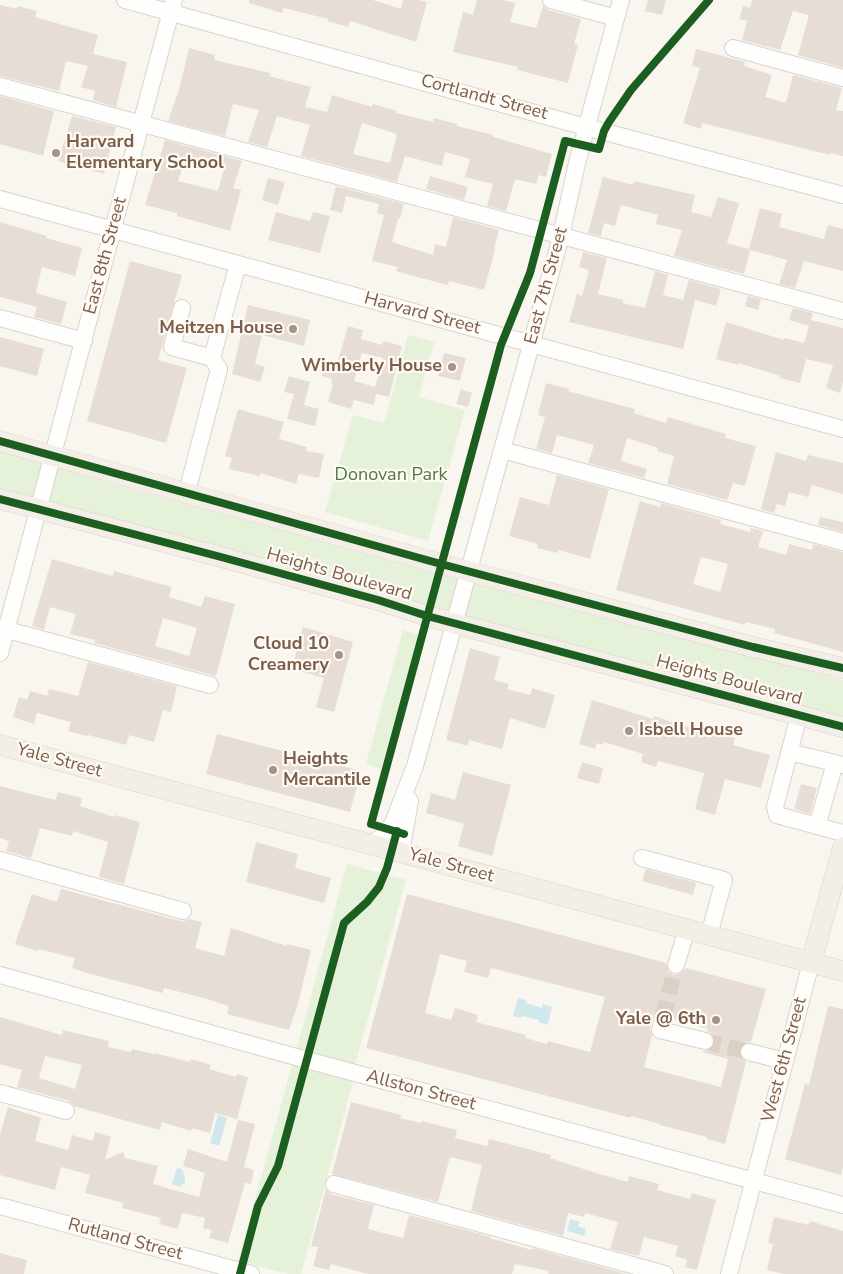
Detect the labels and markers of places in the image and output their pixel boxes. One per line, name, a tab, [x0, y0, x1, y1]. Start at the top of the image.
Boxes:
place label: Harvard Elementary School	[66, 132, 224, 174]
marker: Harvard Elementary School	[50, 147, 62, 159]
place label: Meitzen House	[159, 318, 283, 340]
marker: Meitzen House	[287, 323, 299, 335]
place label: Wimberly House	[301, 356, 442, 378]
marker: Wimberly House	[446, 361, 458, 373]
place label: Cloud 10 Creamery	[248, 634, 329, 676]
marker: Cloud 10 Creamery	[333, 649, 345, 661]
place label: Isbell House	[639, 720, 743, 742]
marker: Isbell House	[623, 725, 635, 737]
place label: Heights Mercantile	[283, 749, 371, 792]
marker: Heights Mercantile	[267, 764, 279, 776]
place label: Yale @ 6th	[616, 1009, 706, 1031]
marker: Yale @ 6th	[710, 1014, 722, 1026]

